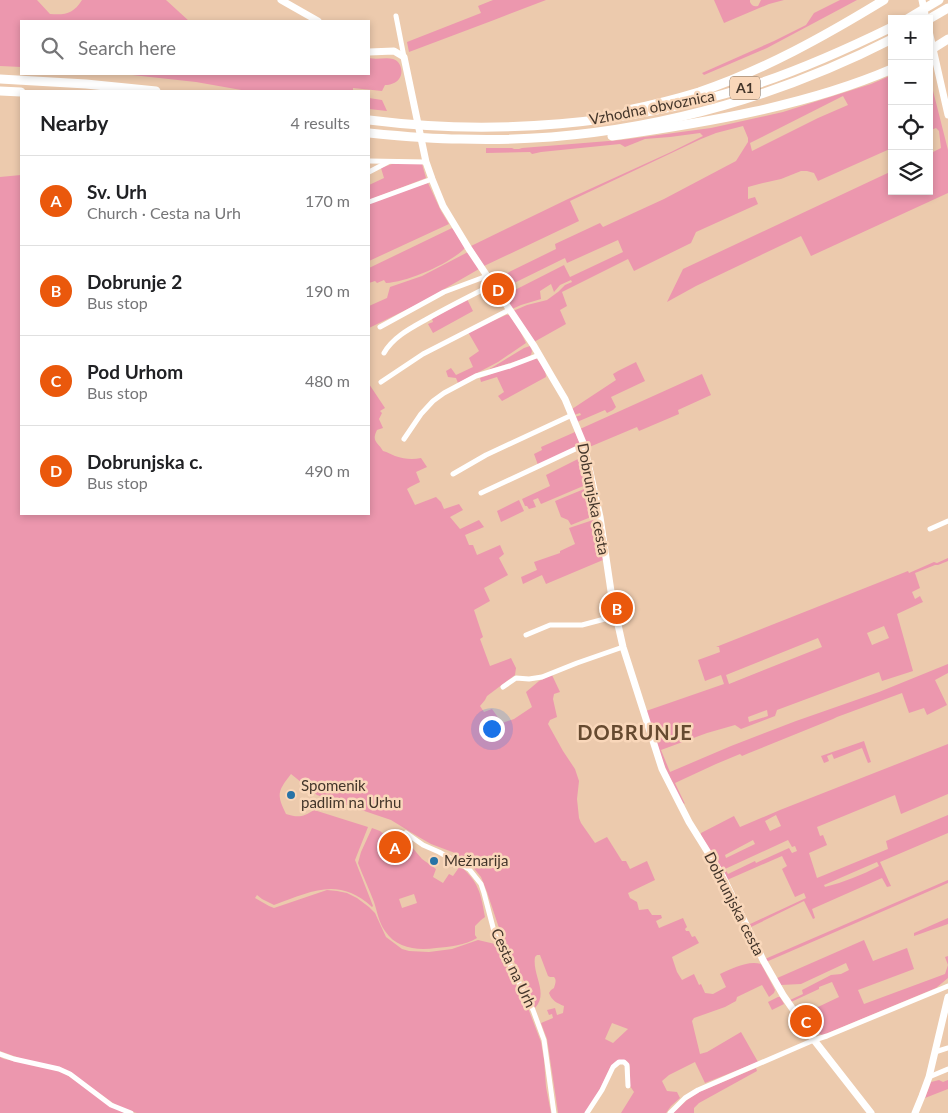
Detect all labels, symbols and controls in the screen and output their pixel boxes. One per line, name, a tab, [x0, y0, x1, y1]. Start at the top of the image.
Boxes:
map controls	[888, 15, 933, 195]
button: +	[888, 15, 933, 60]
search box	[20, 20, 370, 75]
icon: search	[38, 34, 66, 62]
text: Search here	[78, 36, 176, 59]
button: −	[888, 60, 933, 105]
road number: A1	[730, 76, 760, 100]
street label: Vzhodna obvoznica	[588, 86, 716, 128]
button: locate	[888, 105, 933, 150]
text: Nearby	[40, 110, 108, 135]
text: 4 results	[290, 113, 350, 132]
button: layers	[888, 150, 933, 195]
text: Sv. Urh	[87, 180, 147, 203]
text: A	[50, 191, 62, 210]
text: 170 m	[305, 191, 350, 210]
text: Church · Cesta na Urh	[87, 203, 241, 222]
text: Dobrunje 2	[87, 270, 182, 293]
pin: D	[482, 270, 514, 308]
text: B	[51, 281, 61, 300]
text: 190 m	[305, 281, 350, 300]
text: Bus stop	[87, 293, 148, 312]
text: Pod Urhom	[87, 360, 183, 383]
text: C	[51, 371, 61, 390]
text: 480 m	[305, 371, 350, 390]
text: Bus stop	[87, 383, 148, 402]
street label: Dobrunjska cesta	[574, 441, 614, 556]
text: Dobrunjska c.	[87, 450, 203, 473]
text: D	[50, 461, 62, 480]
text: 490 m	[305, 461, 350, 480]
text: Bus stop	[87, 473, 148, 492]
pin: B	[601, 589, 633, 627]
your location	[479, 716, 505, 742]
district label: DOBRUNJE	[577, 720, 693, 744]
place label: Spomenik padlim na Urhu	[301, 776, 401, 811]
marker: Spomenik padlim na Urhu	[285, 789, 297, 801]
pin: A	[379, 828, 411, 866]
street label: Dobrunjska cesta	[701, 849, 769, 958]
place label: Mežnarija	[444, 851, 508, 869]
marker: Mežnarija	[428, 855, 440, 867]
street label: Cesta na Urh	[488, 925, 540, 1010]
pin: C	[790, 1002, 822, 1040]

